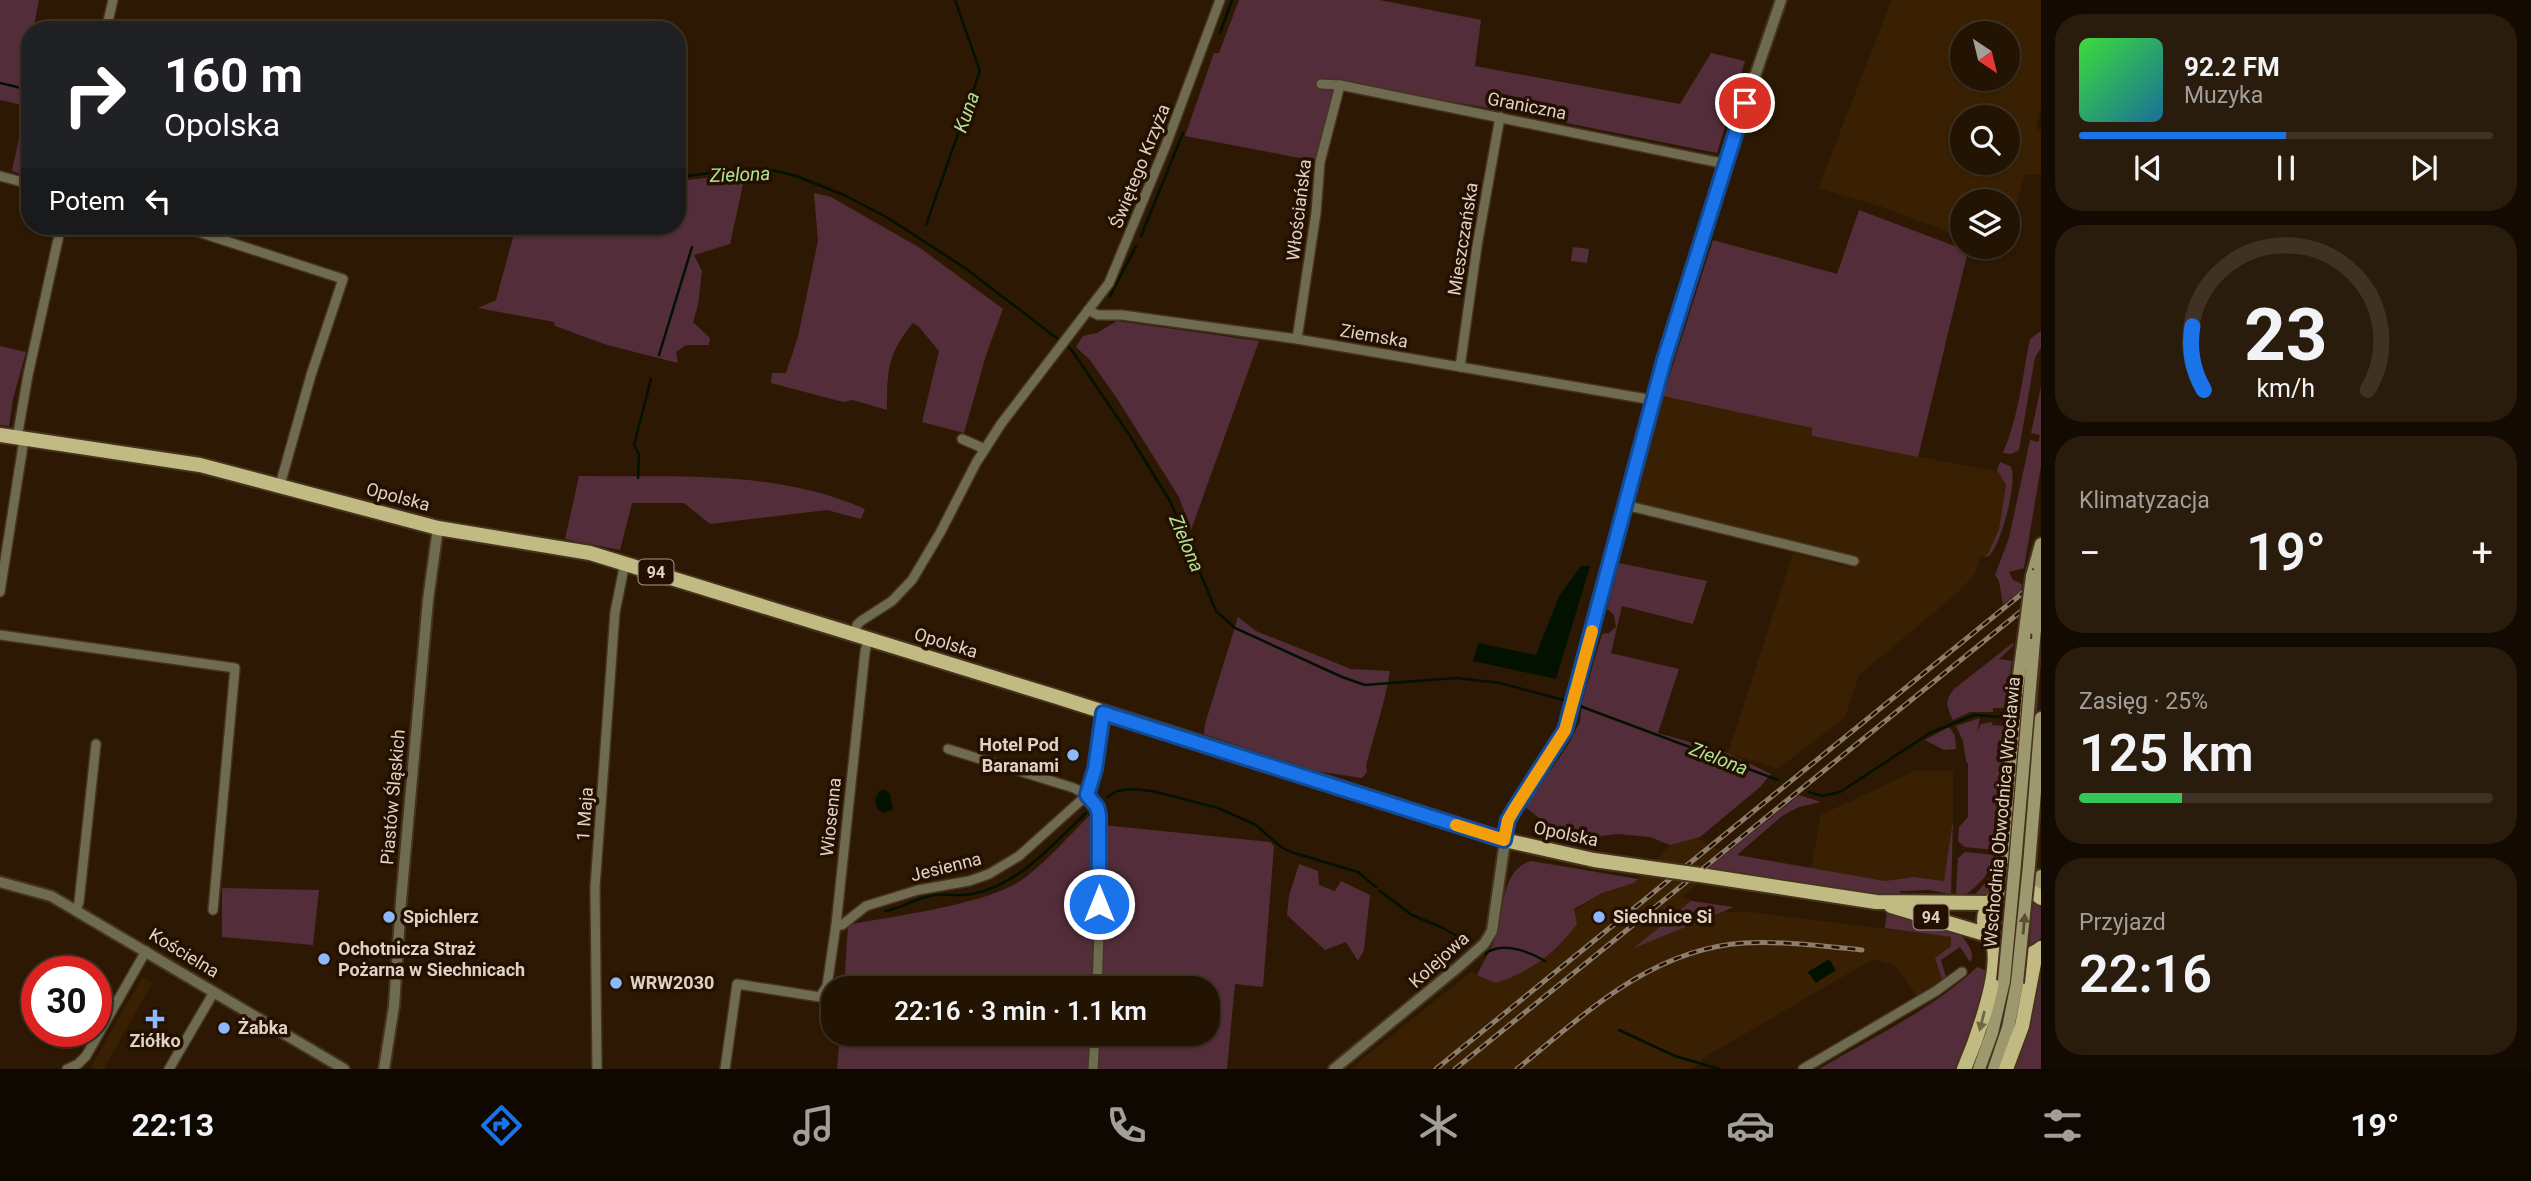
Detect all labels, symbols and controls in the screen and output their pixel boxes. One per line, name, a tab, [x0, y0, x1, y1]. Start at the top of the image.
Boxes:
north arrow	[1950, 21, 2020, 91]
map controls	[1950, 21, 2020, 259]
text: 160 m	[164, 47, 303, 104]
icon: right	[49, 49, 140, 140]
text: 92.2 FM	[2184, 52, 2280, 82]
pin	[1715, 73, 1775, 133]
text: Muzyka	[2184, 82, 2263, 109]
icon: arrive	[1726, 84, 1764, 122]
street label: Graniczna	[1486, 88, 1568, 123]
water label: Kuna	[949, 89, 984, 136]
street label: Świętego Krzyża	[1105, 101, 1174, 231]
button: search	[1950, 105, 2020, 175]
text: Opolska	[164, 106, 280, 144]
icon: previous	[2129, 149, 2167, 187]
icon: pause	[2267, 149, 2305, 187]
icon: next	[2405, 149, 2443, 187]
street label: Włościańska	[1282, 158, 1315, 262]
water label: Zielona	[708, 162, 771, 187]
street label: Mieszczańska	[1443, 181, 1482, 297]
icon: left	[139, 182, 177, 220]
text: Potem	[49, 186, 125, 216]
button: layers	[1950, 189, 2020, 259]
text: 23	[2244, 292, 2328, 378]
street label: Ziemska	[1338, 319, 1410, 352]
text: km/h	[2257, 373, 2315, 402]
street label: Opolska	[364, 478, 432, 515]
text: Klimatyzacja	[2079, 487, 2210, 514]
water label: Zielona	[1164, 510, 1209, 576]
text: 19°	[2246, 522, 2326, 583]
text: −	[2079, 531, 2101, 575]
text: +	[2471, 531, 2493, 575]
road number: 94	[638, 559, 674, 584]
street label: Opolska	[912, 623, 980, 662]
street label: Wschodnia Obwodnica Wrocławia	[1979, 676, 2024, 948]
text: Zasięg · 25%	[2079, 688, 2208, 715]
text: 125 km	[2079, 723, 2254, 784]
street label: Piastów Śląskich	[376, 728, 409, 865]
place label: Hotel Pod Baranami	[979, 734, 1059, 776]
water label: Zielona	[1686, 737, 1751, 780]
marker: Hotel Pod Baranami	[1065, 747, 1081, 763]
street label: Wiosenna	[816, 777, 845, 857]
street label: 1 Maja	[572, 786, 597, 842]
street label: Opolska	[1532, 816, 1600, 851]
street label: Jesienna	[908, 848, 984, 885]
position arrow	[1062, 867, 1136, 941]
road number: 94	[1913, 904, 1948, 930]
place label: Spichlerz	[403, 906, 479, 927]
place label: Siechnice Si	[1613, 906, 1712, 927]
marker: Spichlerz	[381, 909, 397, 925]
marker: Siechnice Si	[1591, 909, 1607, 925]
text: Przyjazd	[2079, 909, 2166, 936]
one-way arrow	[2019, 913, 2030, 935]
street label: Kościelna	[145, 923, 223, 982]
street label: Kolejowa	[1404, 927, 1473, 992]
place label: Ochotnicza Straż Pożarna w Siechnicach	[338, 938, 525, 980]
text: 22:16	[2079, 944, 2212, 1005]
marker: Ochotnicza Straż Pożarna w Siechnicach	[316, 951, 332, 967]
speed limit sign: 30	[21, 956, 112, 1047]
place label: WRW2030	[630, 972, 714, 993]
marker: WRW2030	[608, 975, 624, 991]
text: 22:16 · 3 min · 1.1 km	[894, 996, 1147, 1026]
one-way arrow	[1976, 1010, 1987, 1032]
marker: Ziółko	[147, 1011, 163, 1027]
place label: Żabka	[238, 1017, 288, 1038]
marker: Żabka	[216, 1020, 232, 1036]
place label: Ziółko	[129, 1030, 181, 1051]
icon: directions	[477, 1101, 526, 1150]
icon: music	[789, 1101, 838, 1150]
icon: phone	[1102, 1101, 1151, 1150]
icon: climate	[1414, 1101, 1463, 1150]
icon: car	[1726, 1101, 1775, 1150]
icon: filters	[2038, 1101, 2087, 1150]
text: 22:13	[132, 1106, 214, 1144]
text: 19°	[2350, 1106, 2399, 1144]

